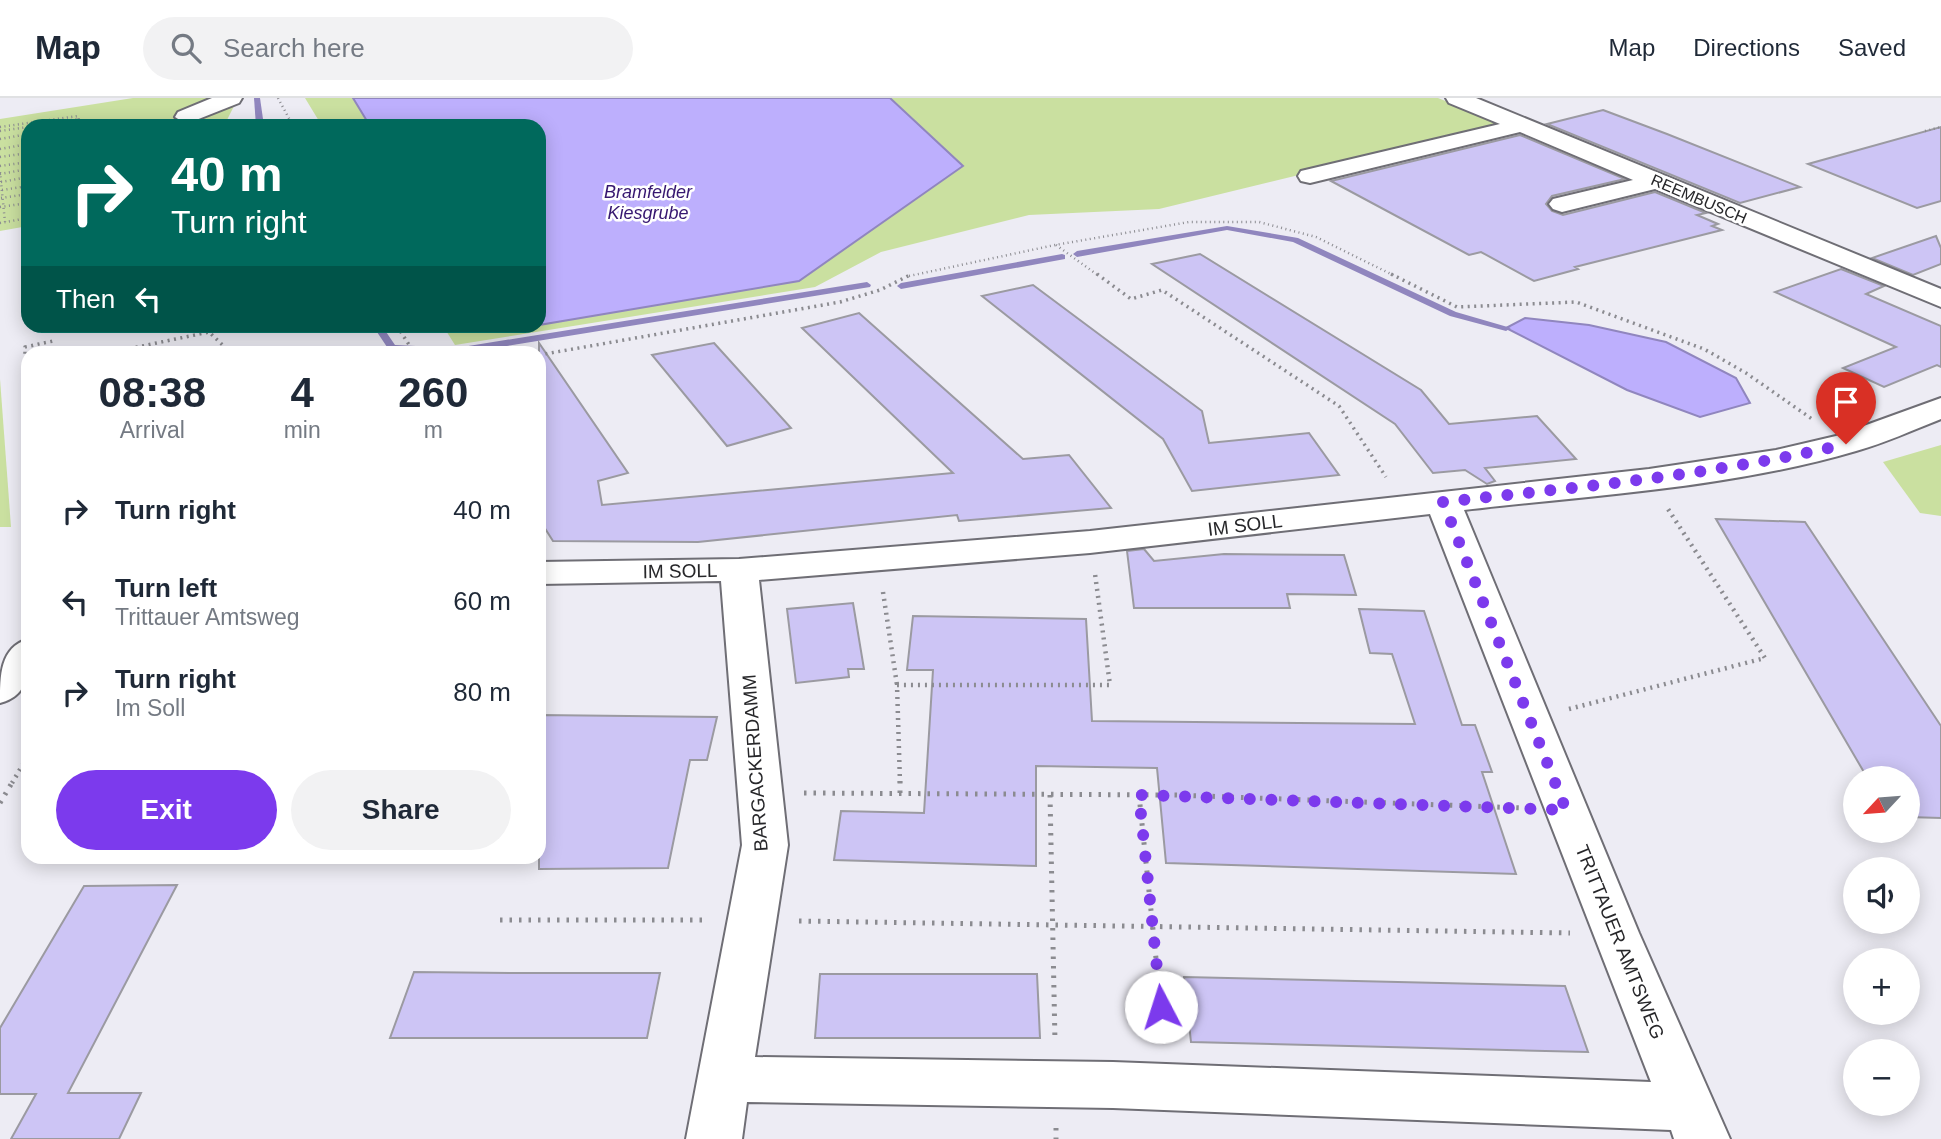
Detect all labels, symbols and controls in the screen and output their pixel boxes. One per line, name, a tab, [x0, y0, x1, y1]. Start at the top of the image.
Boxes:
search box	[143, 17, 633, 80]
text: Map	[35, 29, 101, 66]
icon: search	[167, 29, 205, 67]
text: Search here	[223, 33, 365, 63]
text: Map	[1609, 34, 1655, 61]
text: Directions	[1693, 34, 1800, 61]
text: Saved	[1838, 34, 1906, 61]
icon: right	[56, 147, 147, 238]
text: 40 m	[171, 147, 283, 201]
street label: REEMBUSCH	[1649, 171, 1749, 227]
water label: Bramfelder Kiesgrube	[604, 182, 693, 223]
text: Turn right	[171, 204, 307, 240]
icon: left	[129, 280, 167, 318]
text: Then	[56, 284, 115, 314]
text: 08:38	[99, 369, 206, 416]
text: 4	[290, 369, 314, 416]
text: 260	[398, 369, 468, 416]
pin	[1816, 372, 1876, 444]
icon: arrive	[1827, 383, 1865, 421]
text: Arrival	[120, 417, 185, 443]
text: min	[284, 417, 321, 443]
text: m	[424, 417, 443, 443]
icon: right	[56, 492, 94, 530]
text: Turn right	[115, 495, 236, 525]
text: 40 m	[453, 495, 511, 525]
street label: IM SOLL	[1207, 510, 1283, 540]
street label: IM SOLL	[642, 560, 718, 582]
text: Turn left	[115, 573, 217, 603]
icon: left	[56, 583, 94, 621]
text: 60 m	[453, 586, 511, 616]
text: Trittauer Amtsweg	[115, 604, 299, 630]
text: Turn right	[115, 664, 236, 694]
icon: right	[56, 674, 94, 712]
street label: BARGACKERDAMM	[738, 674, 772, 852]
text: 80 m	[453, 677, 511, 707]
text: Im Soll	[115, 695, 185, 721]
north arrow	[1843, 766, 1920, 844]
map controls	[1843, 766, 1920, 1116]
button: Exit	[56, 770, 277, 850]
button: Share	[291, 770, 511, 850]
street label: TRITTAUER AMTSWEG	[1571, 842, 1669, 1042]
button: sound	[1843, 857, 1920, 934]
button: +	[1843, 948, 1920, 1025]
position arrow	[1124, 970, 1198, 1044]
button: −	[1843, 1039, 1920, 1116]

